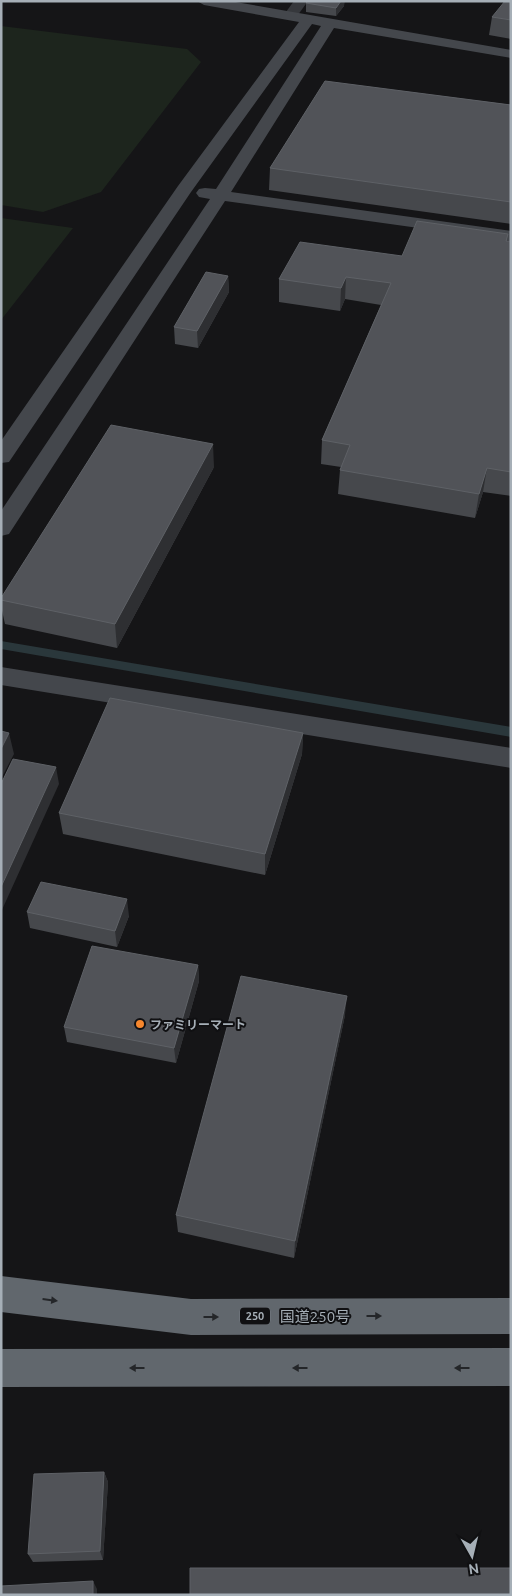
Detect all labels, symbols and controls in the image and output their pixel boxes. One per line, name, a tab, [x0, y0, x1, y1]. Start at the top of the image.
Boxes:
marker: ファミリーマート	[134, 1018, 146, 1030]
place label: ファミリーマート	[150, 1018, 246, 1031]
one-way arrow	[42, 1296, 58, 1304]
road number: 250	[240, 1308, 270, 1324]
street label: 国道250号	[280, 1308, 350, 1325]
one-way arrow	[366, 1312, 382, 1320]
one-way arrow	[203, 1313, 219, 1321]
one-way arrow	[129, 1364, 145, 1372]
one-way arrow	[291, 1364, 307, 1372]
one-way arrow	[454, 1364, 470, 1372]
north arrow	[447, 1531, 497, 1581]
text: N	[468, 1560, 480, 1578]

